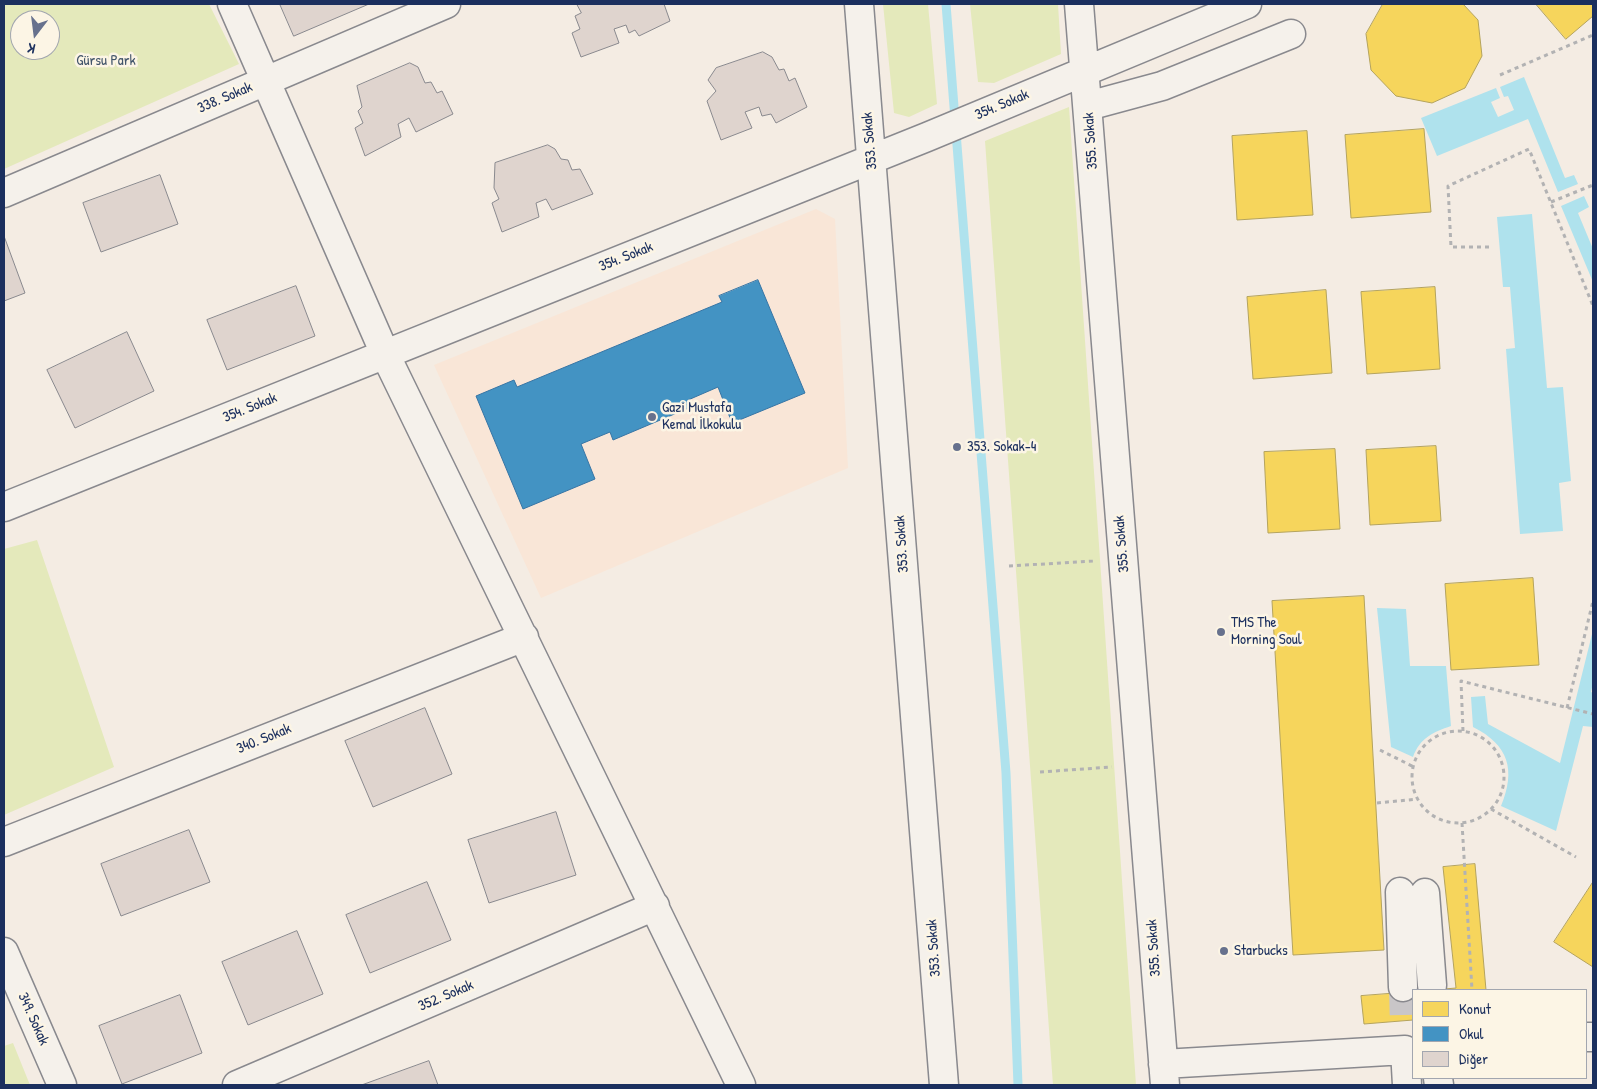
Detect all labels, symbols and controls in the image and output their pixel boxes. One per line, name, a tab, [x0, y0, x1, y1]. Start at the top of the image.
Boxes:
north arrow	[10, 10, 60, 60]
text: K	[25, 39, 37, 59]
park label: Gürsu Park	[76, 52, 136, 70]
street label: 338. Sokak	[195, 78, 255, 118]
street label: 354. Sokak	[972, 86, 1032, 124]
street label: 353. Sokak	[859, 111, 881, 171]
street label: 355. Sokak	[1080, 112, 1102, 170]
street label: 354. Sokak	[596, 238, 656, 276]
street label: 354. Sokak	[220, 389, 280, 427]
place label: Gazi Mustafa Kemal İlkokulu	[662, 399, 741, 434]
marker: Gazi Mustafa Kemal İlkokulu	[646, 411, 658, 423]
place label: 353. Sokak-4	[967, 438, 1036, 456]
marker: 353. Sokak-4	[951, 441, 963, 453]
street label: 353. Sokak	[891, 515, 913, 573]
street label: 355. Sokak	[1111, 515, 1133, 573]
place label: TMS The Morning Soul	[1231, 614, 1302, 649]
marker: TMS The Morning Soul	[1215, 626, 1227, 638]
street label: 340. Sokak	[234, 720, 294, 758]
street label: 353. Sokak	[923, 919, 945, 977]
street label: 355. Sokak	[1143, 919, 1165, 977]
place label: Starbucks	[1234, 942, 1288, 960]
marker: Starbucks	[1218, 945, 1230, 957]
street label: 352. Sokak	[416, 976, 476, 1016]
legend	[1412, 989, 1587, 1079]
street label: 349. Sokak	[13, 990, 53, 1048]
text: Konut	[1459, 998, 1491, 1019]
text: Okul	[1459, 1023, 1484, 1044]
text: Diğer	[1459, 1048, 1488, 1069]

